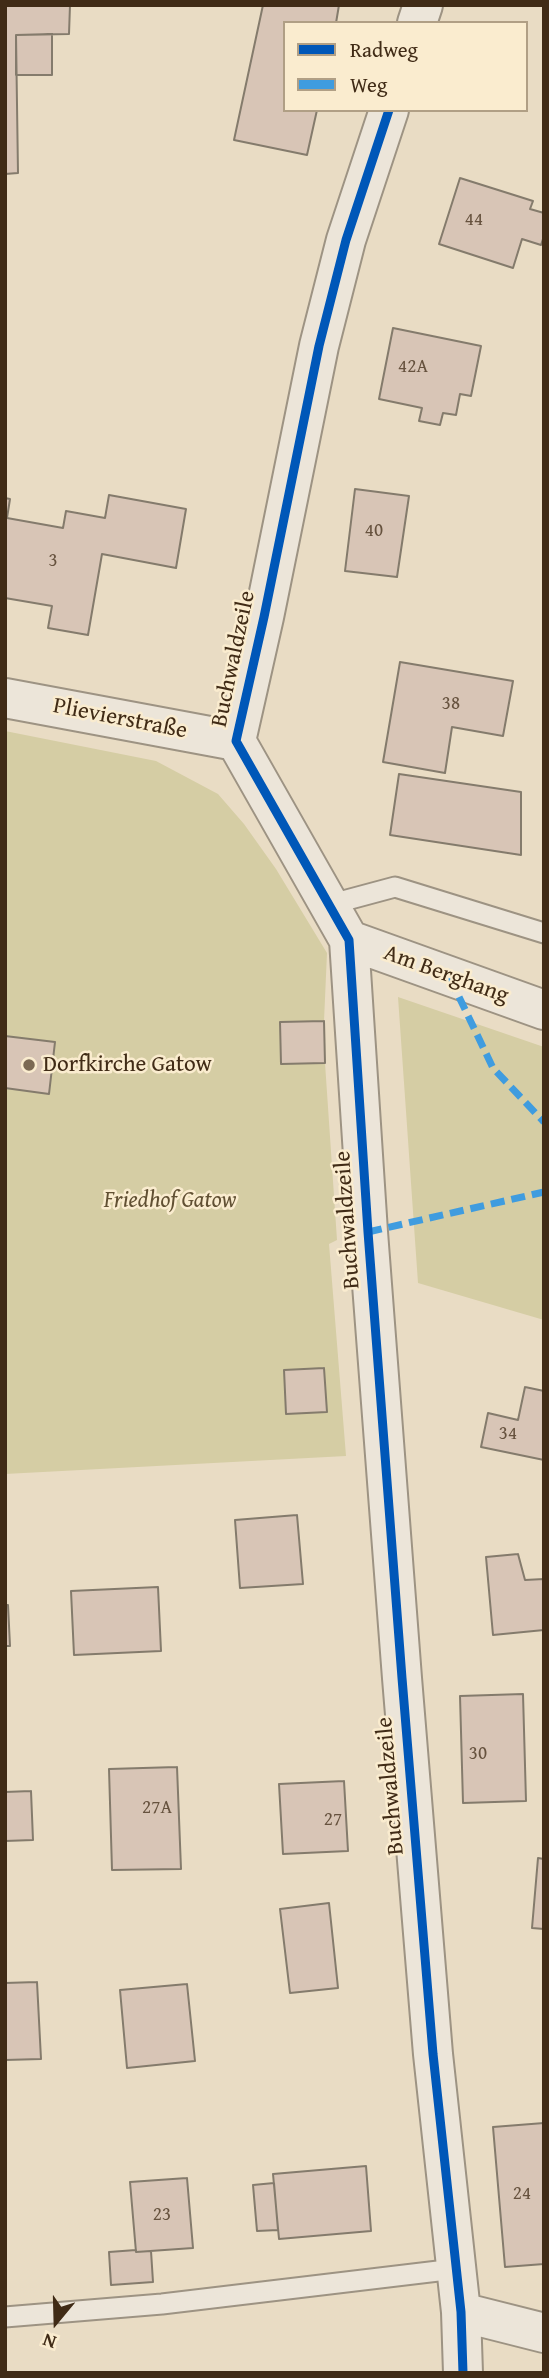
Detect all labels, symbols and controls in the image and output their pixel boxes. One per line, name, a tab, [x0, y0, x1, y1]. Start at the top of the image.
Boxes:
legend	[283, 21, 528, 112]
text: Radweg	[350, 34, 418, 65]
text: Weg	[350, 69, 387, 100]
house number: 44	[465, 209, 483, 231]
house number: 42A	[398, 356, 428, 378]
house number: 40	[365, 520, 383, 542]
house number: 3	[48, 550, 58, 572]
street label: Buchwaldzeile	[206, 588, 262, 730]
street label: Plievierstraße	[51, 692, 189, 746]
house number: 38	[442, 693, 460, 715]
street label: Am Berghang	[380, 940, 512, 1010]
place label: Dorfkirche Gatow	[43, 1051, 212, 1079]
marker: Dorfkirche Gatow	[21, 1057, 37, 1073]
street label: Buchwaldzeile	[329, 1150, 367, 1290]
park label: Friedhof Gatow	[104, 1187, 236, 1215]
house number: 34	[499, 1423, 517, 1445]
street label: Buchwaldzeile	[371, 1716, 411, 1856]
house number: 30	[469, 1743, 487, 1765]
house number: 27A	[142, 1797, 172, 1819]
house number: 27	[324, 1809, 342, 1831]
house number: 24	[513, 2183, 531, 2205]
house number: 23	[153, 2204, 171, 2226]
north arrow	[21, 2287, 91, 2357]
text: N	[39, 2327, 60, 2357]

